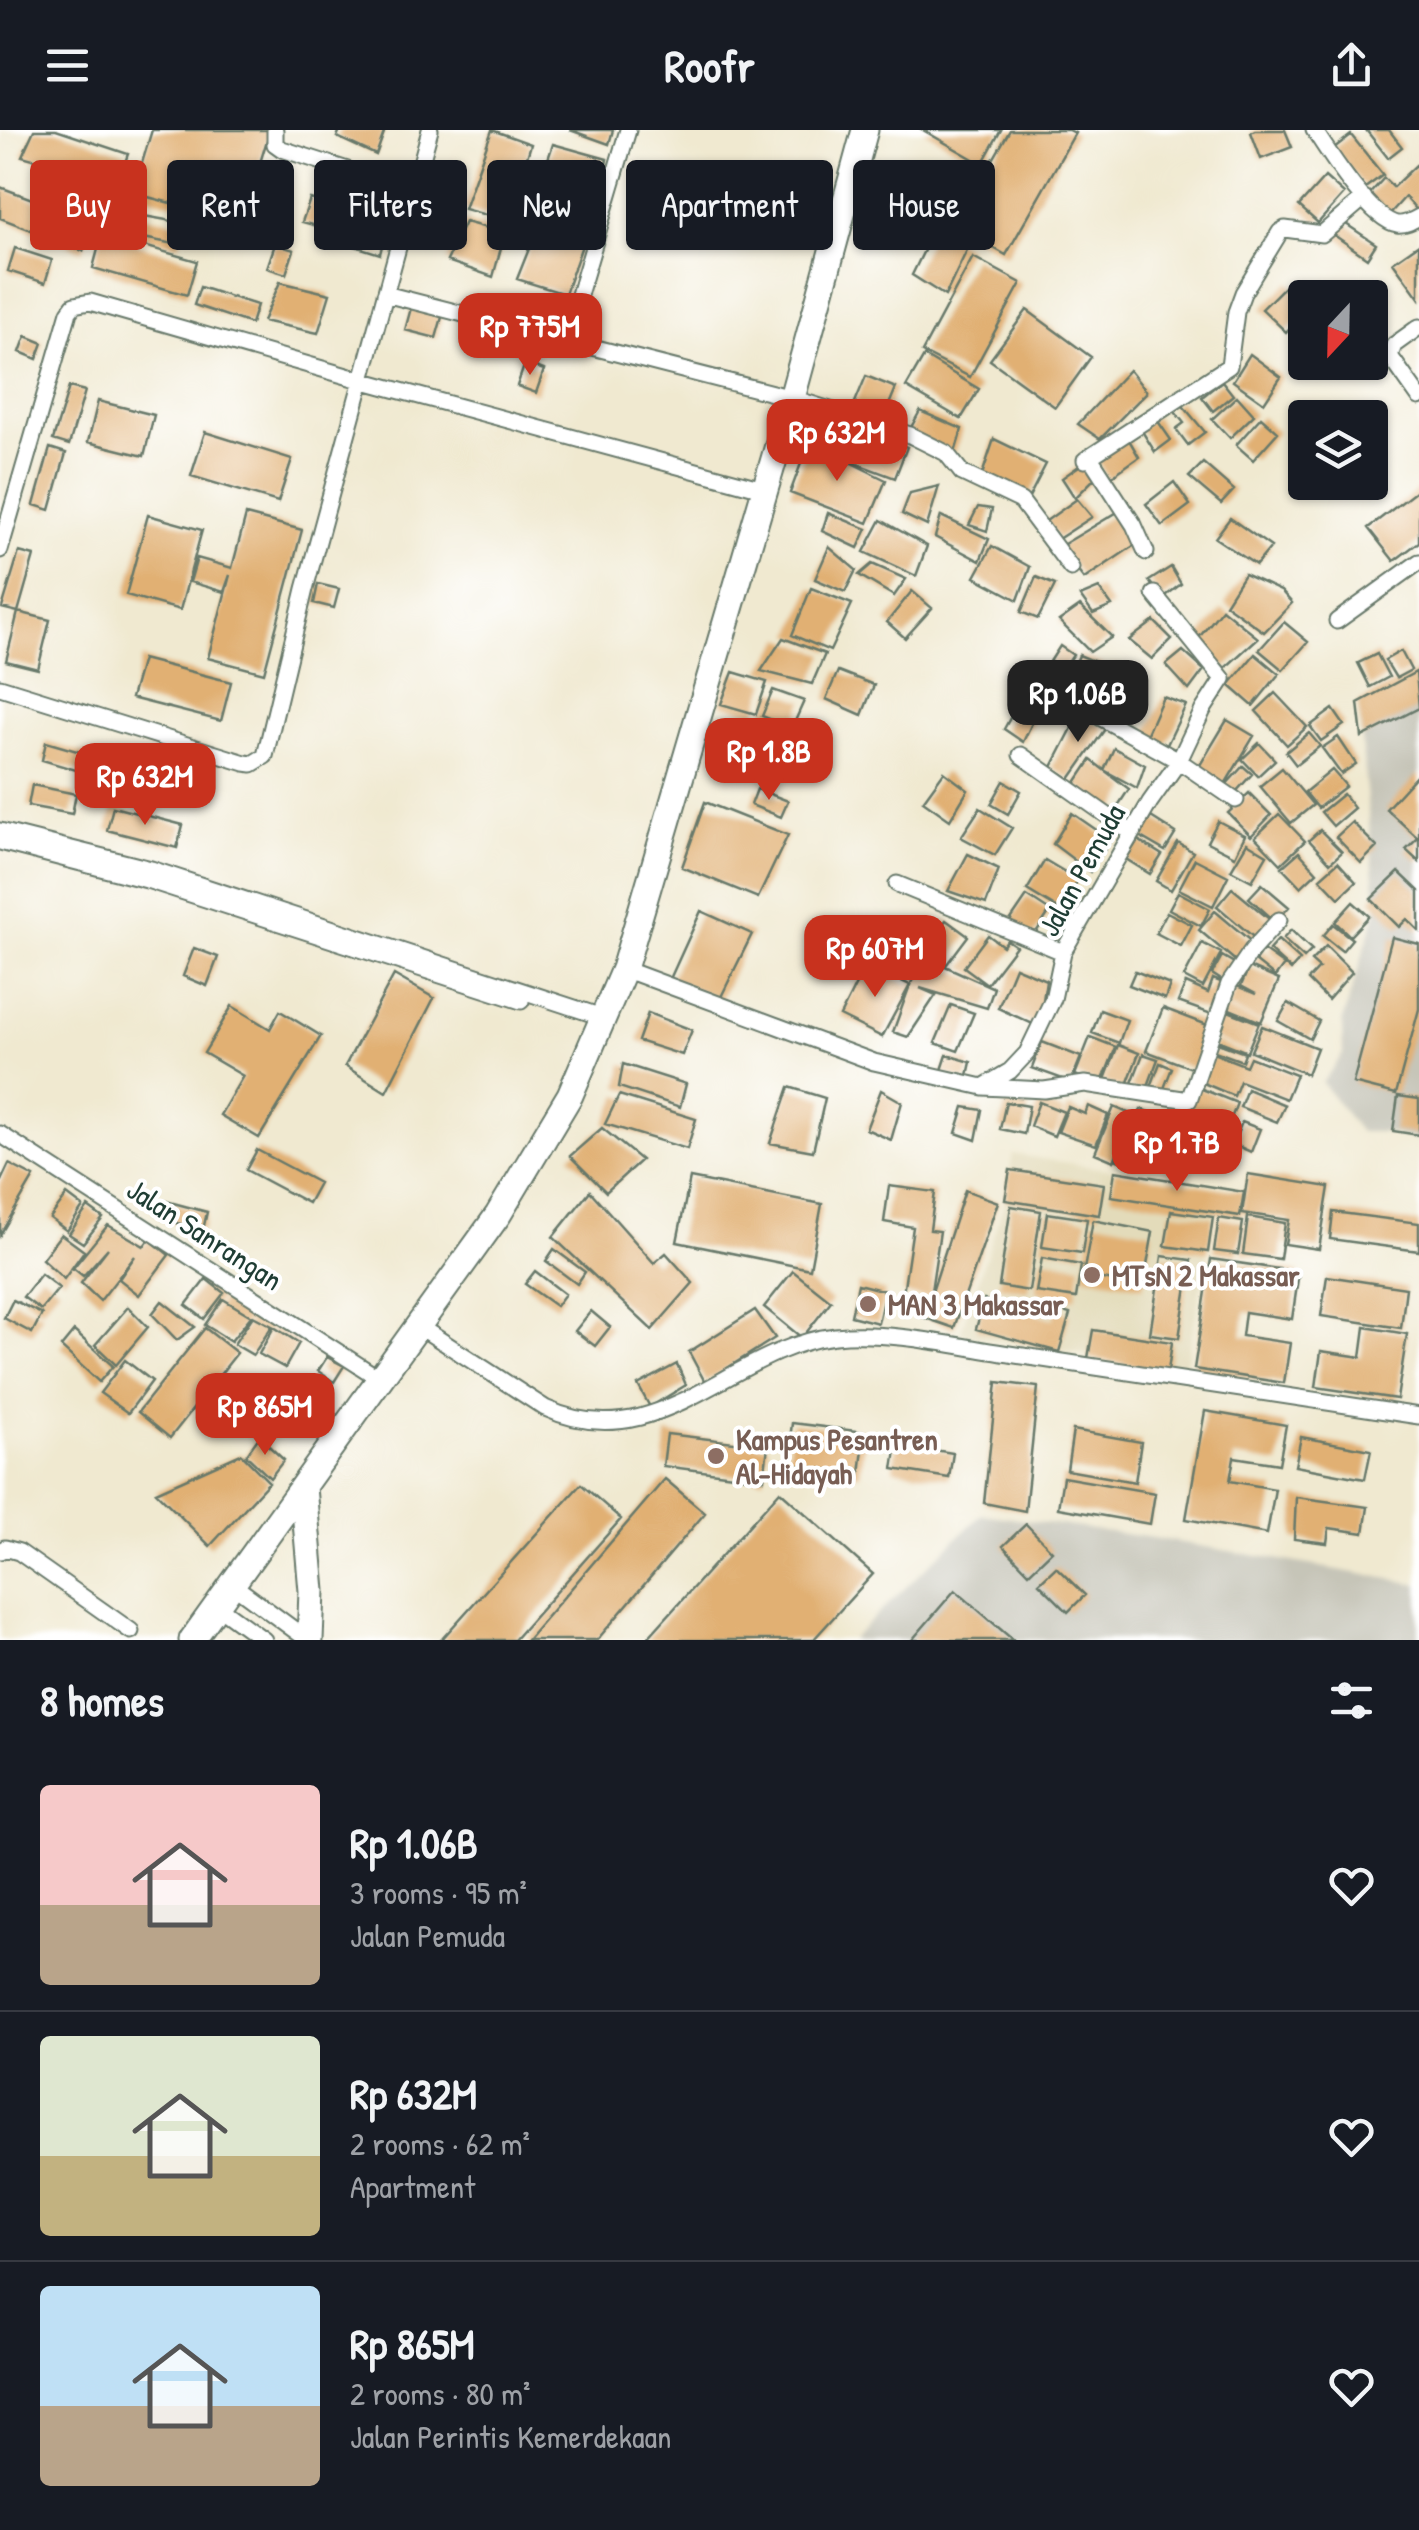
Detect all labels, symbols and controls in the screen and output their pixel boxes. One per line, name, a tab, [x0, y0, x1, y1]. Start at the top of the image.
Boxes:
text: Roofr	[664, 35, 755, 96]
icon: menu	[40, 38, 95, 93]
icon: share	[1324, 38, 1379, 93]
chip: Buy	[30, 160, 147, 250]
chip: Rent	[167, 160, 294, 250]
chip: Filters	[314, 160, 467, 250]
chip: New	[487, 160, 606, 250]
chip: Apartment	[626, 160, 833, 250]
chip: House	[853, 160, 995, 250]
north arrow	[1288, 280, 1388, 380]
map controls	[1288, 280, 1388, 500]
pin: Rp 775M	[438, 293, 622, 378]
text: Rp 775M	[480, 304, 580, 347]
pin: Rp 632M	[745, 399, 929, 484]
button: layers	[1288, 400, 1388, 500]
text: Rp 632M	[789, 410, 885, 453]
pin: Rp 1.06B	[975, 660, 1181, 745]
text: Rp 1.06B	[1029, 671, 1127, 714]
pin: Rp 1.8B	[677, 718, 861, 803]
text: Rp 1.8B	[727, 729, 811, 772]
pin: Rp 632M	[53, 743, 237, 828]
text: Rp 632M	[97, 754, 193, 797]
street label: Jalan Pemuda	[1028, 797, 1134, 943]
pin: Rp 607M	[783, 915, 967, 1000]
text: Rp 607M	[826, 926, 924, 969]
pin: Rp 1.7B	[1085, 1109, 1269, 1194]
text: Rp 1.7B	[1134, 1120, 1220, 1163]
street label: Jalan Sanrangan	[120, 1169, 290, 1299]
place label: MTsN 2 Makassar	[1112, 1255, 1300, 1295]
marker: MTsN 2 Makassar	[1081, 1264, 1103, 1286]
place label: MAN 3 Makassar	[888, 1284, 1064, 1324]
marker: MAN 3 Makassar	[857, 1293, 879, 1315]
pin: Rp 865M	[173, 1373, 357, 1458]
text: Rp 865M	[218, 1384, 312, 1427]
place label: Kampus Pesantren Al-Hidayah	[736, 1419, 938, 1494]
marker: Kampus Pesantren Al-Hidayah	[705, 1445, 727, 1467]
text: 8 homes	[40, 1672, 164, 1729]
icon: filters	[1324, 1673, 1379, 1728]
text: Rp 1.06B	[350, 1814, 478, 1871]
icon: home	[120, 1825, 240, 1945]
icon: heart	[1324, 1858, 1379, 1913]
text: 3 rooms · 95 m²	[350, 1871, 527, 1914]
text: Jalan Pemuda	[350, 1914, 505, 1957]
text: Rp 632M	[350, 2065, 477, 2122]
icon: home	[120, 2076, 240, 2196]
icon: heart	[1324, 2109, 1379, 2164]
text: 2 rooms · 62 m²	[350, 2122, 530, 2165]
text: Apartment	[350, 2165, 475, 2208]
text: Rp 865M	[350, 2315, 474, 2372]
icon: home	[120, 2326, 240, 2446]
icon: heart	[1324, 2359, 1379, 2414]
text: 2 rooms · 80 m²	[350, 2372, 530, 2415]
text: Jalan Perintis Kemerdekaan	[350, 2415, 672, 2458]

